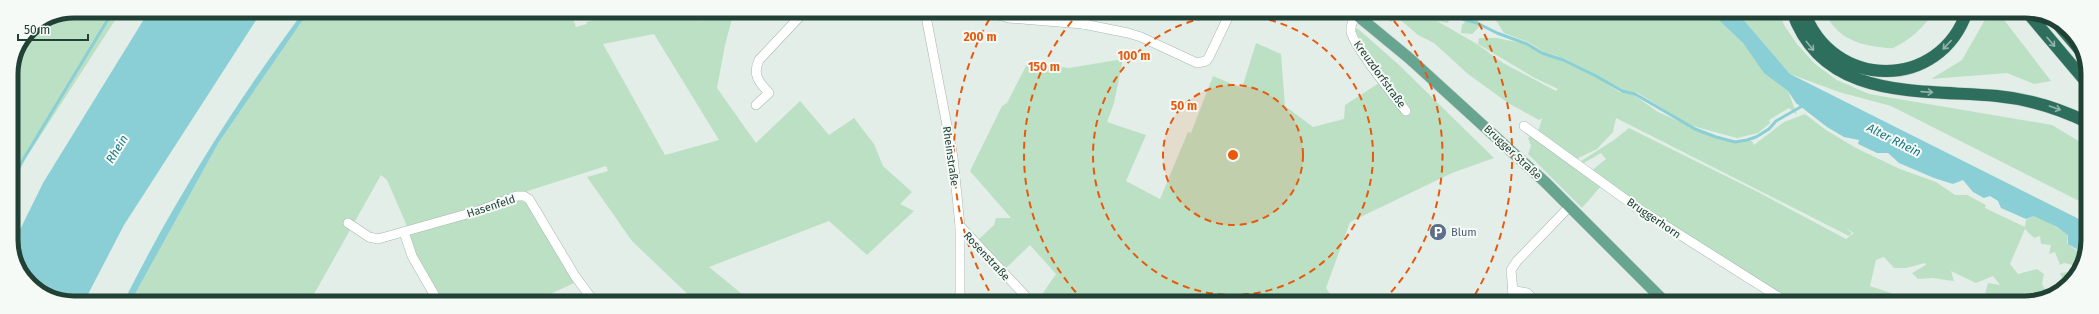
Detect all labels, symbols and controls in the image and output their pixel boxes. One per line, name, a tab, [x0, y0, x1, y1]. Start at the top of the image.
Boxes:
scale bar	[18, 16, 88, 42]
text: 50 m	[24, 23, 50, 37]
text: 200 m	[963, 30, 997, 44]
one-way arrow	[2047, 37, 2056, 47]
street label: Kreuzdorfstraße	[1351, 38, 1408, 110]
one-way arrow	[1806, 40, 1815, 51]
one-way arrow	[1942, 40, 1952, 50]
text: 100 m	[1118, 49, 1150, 63]
text: 150 m	[1028, 60, 1060, 74]
one-way arrow	[1920, 89, 1933, 96]
text: 50 m	[1171, 99, 1197, 113]
one-way arrow	[2049, 105, 2061, 113]
water label: Alter Rhein	[1864, 120, 1923, 160]
street label: Brugger Straße	[1481, 122, 1544, 182]
street label: Rheinstraße	[940, 125, 961, 187]
water label: Rhein	[103, 132, 131, 166]
centre of rings	[1226, 148, 1240, 162]
street label: Hasenfeld	[465, 193, 517, 220]
street label: Bruggerhorn	[1624, 196, 1683, 241]
parking icon: Blum	[1428, 222, 1448, 242]
place label: Blum	[1451, 226, 1477, 239]
street label: Rosenstraße	[961, 229, 1013, 283]

